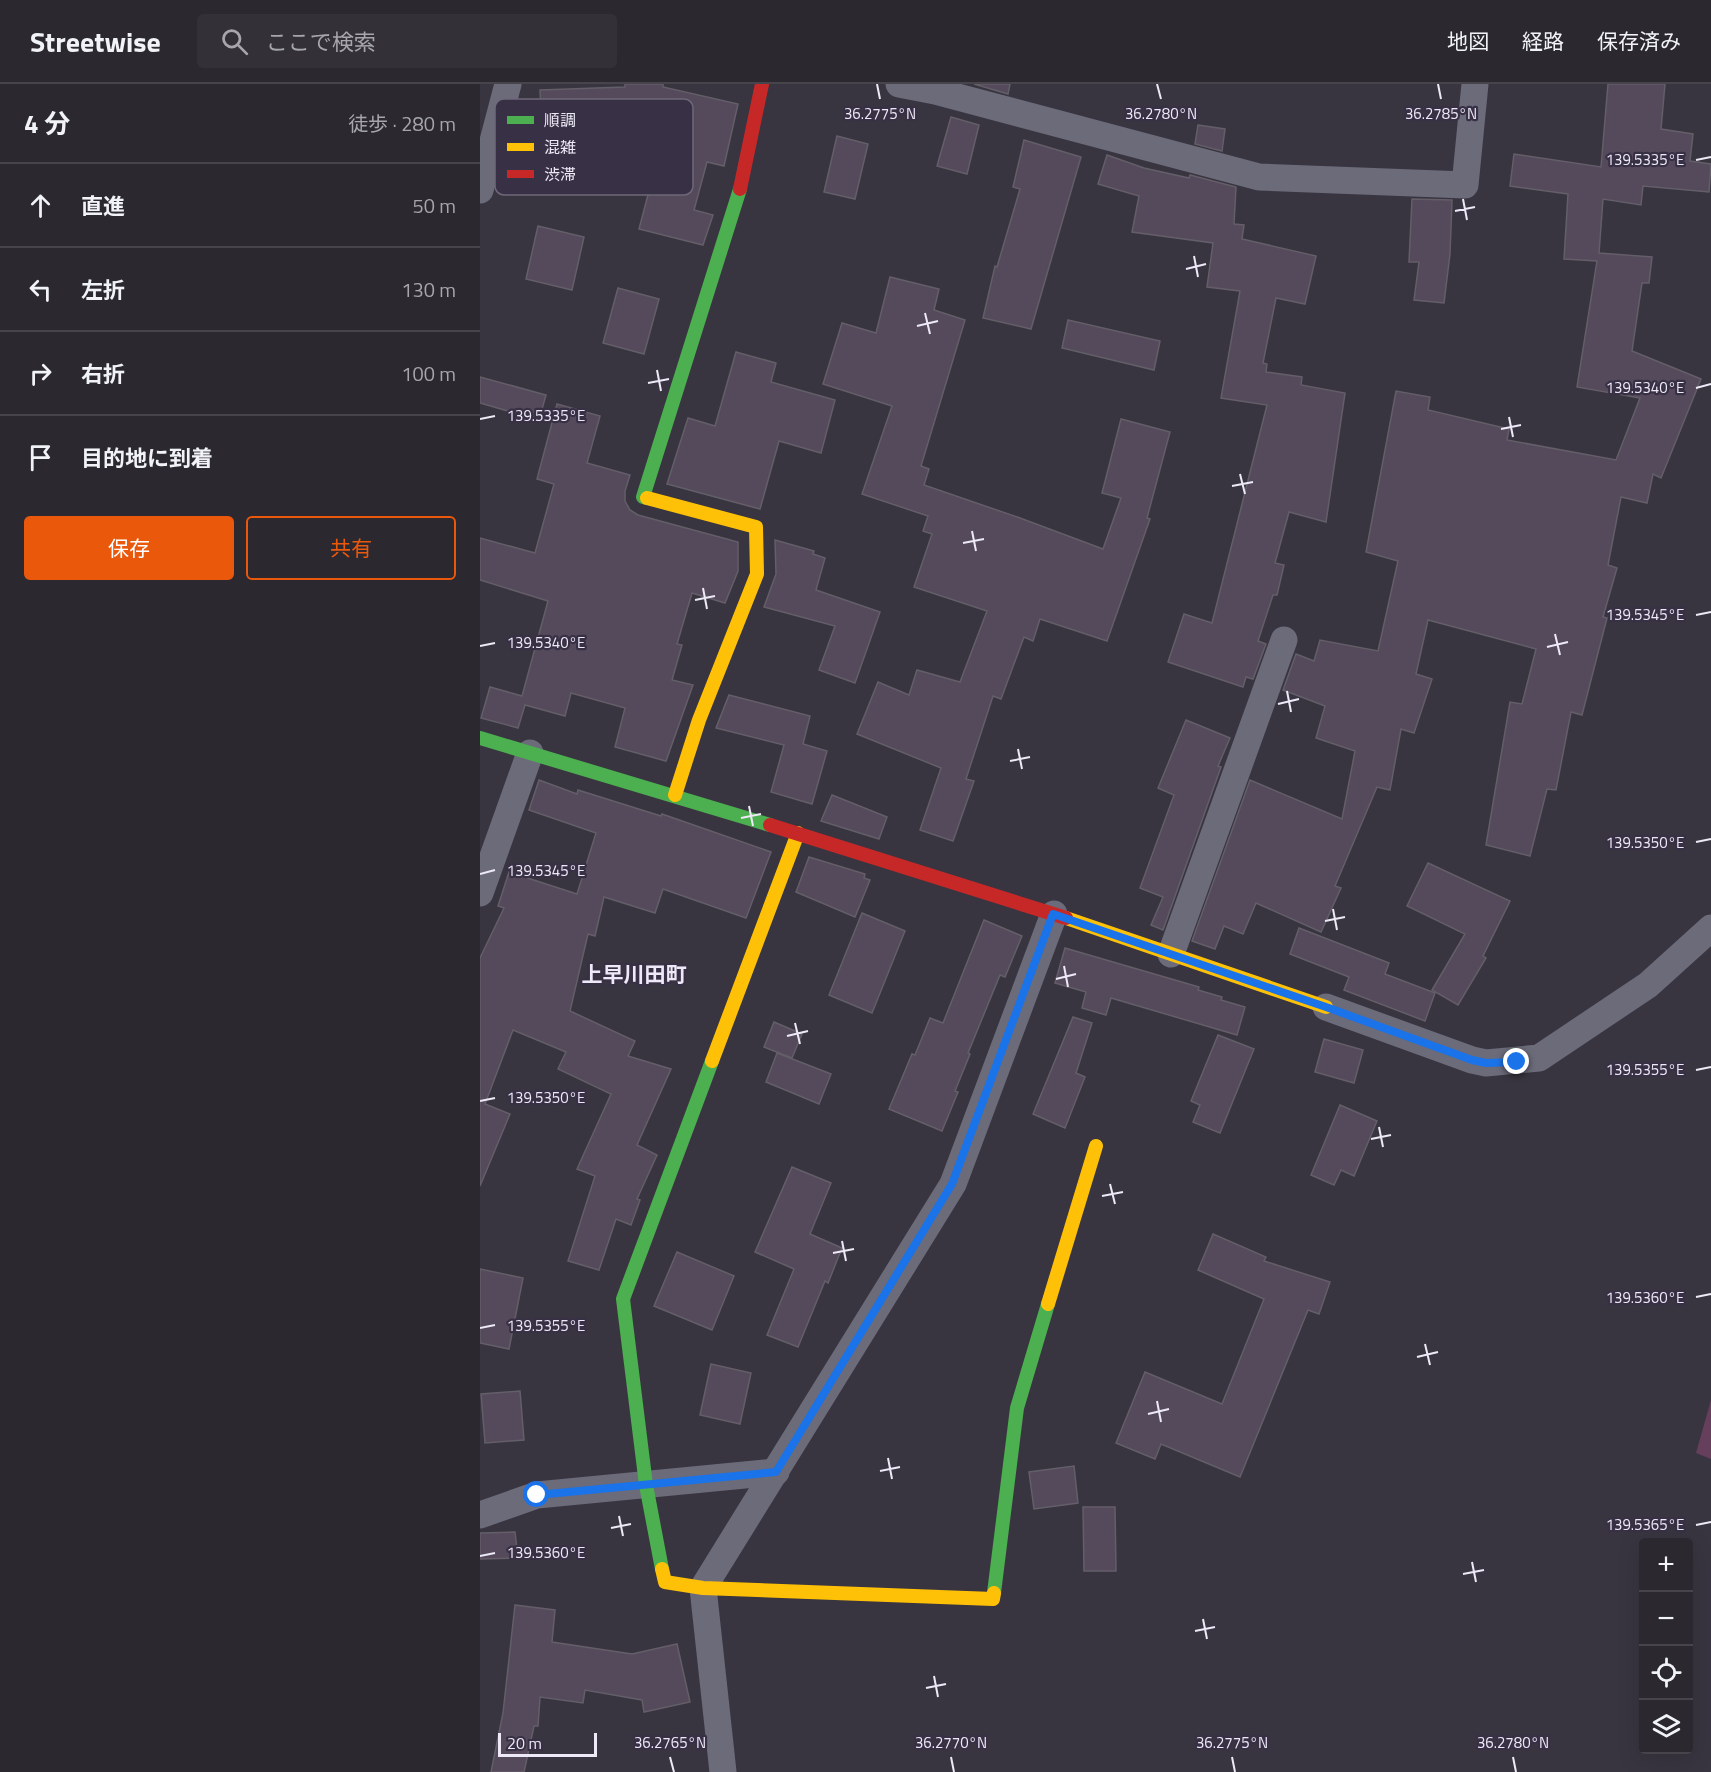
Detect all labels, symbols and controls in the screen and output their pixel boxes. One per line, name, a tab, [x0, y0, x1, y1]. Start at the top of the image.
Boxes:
search box	[197, 14, 617, 68]
text: Streetwise	[30, 20, 161, 63]
icon: search	[218, 25, 251, 58]
text: ここで検索	[266, 25, 376, 59]
text: 地図	[1447, 25, 1489, 57]
text: 経路	[1522, 25, 1564, 57]
text: 保存済み	[1597, 25, 1681, 57]
legend	[495, 99, 693, 195]
text: 36.2775°N	[844, 102, 916, 125]
text: 36.2780°N	[1125, 102, 1197, 125]
text: 36.2785°N	[1405, 102, 1477, 125]
text: 4 分	[24, 104, 70, 143]
text: 徒歩 · 280 m	[348, 108, 456, 139]
text: 順調	[544, 108, 576, 132]
text: 混雑	[544, 135, 576, 159]
text: 139.5335°E	[1606, 148, 1684, 171]
text: 渋滞	[544, 162, 576, 186]
icon: ahead	[24, 189, 57, 222]
text: 直進	[81, 189, 125, 223]
text: 50 m	[412, 190, 456, 221]
icon: left	[24, 273, 57, 306]
text: 左折	[81, 273, 125, 307]
text: 130 m	[401, 274, 456, 305]
icon: right	[24, 357, 57, 390]
text: 右折	[81, 357, 125, 391]
text: 100 m	[401, 358, 456, 389]
text: 139.5340°E	[1606, 376, 1684, 399]
text: 139.5335°E	[507, 404, 585, 427]
icon: arrive	[24, 441, 57, 474]
text: 目的地に到着	[81, 441, 213, 475]
button: 保存	[24, 516, 234, 580]
button: 共有	[246, 516, 456, 580]
text: 139.5345°E	[1606, 603, 1684, 626]
text: 139.5340°E	[507, 631, 585, 654]
text: 139.5350°E	[1606, 831, 1684, 854]
text: 139.5345°E	[507, 859, 585, 882]
district label: 上早川田町	[582, 958, 687, 990]
route end	[1503, 1048, 1529, 1074]
text: 139.5355°E	[1606, 1058, 1684, 1081]
text: 139.5350°E	[507, 1086, 585, 1109]
text: 139.5360°E	[1606, 1286, 1684, 1309]
text: 139.5355°E	[507, 1314, 585, 1337]
route start	[523, 1481, 549, 1507]
text: 139.5365°E	[1606, 1513, 1684, 1536]
map controls	[1639, 1538, 1693, 1754]
button: +	[1639, 1538, 1693, 1592]
text: 139.5360°E	[507, 1541, 585, 1564]
button: −	[1639, 1592, 1693, 1646]
button: locate	[1639, 1646, 1693, 1700]
button: layers	[1639, 1700, 1693, 1754]
scale bar	[498, 1730, 597, 1758]
text: 20 m	[507, 1731, 542, 1755]
text: 36.2765°N	[634, 1731, 706, 1754]
text: 36.2770°N	[915, 1731, 987, 1754]
text: 36.2775°N	[1196, 1731, 1268, 1754]
text: 36.2780°N	[1477, 1731, 1549, 1754]

